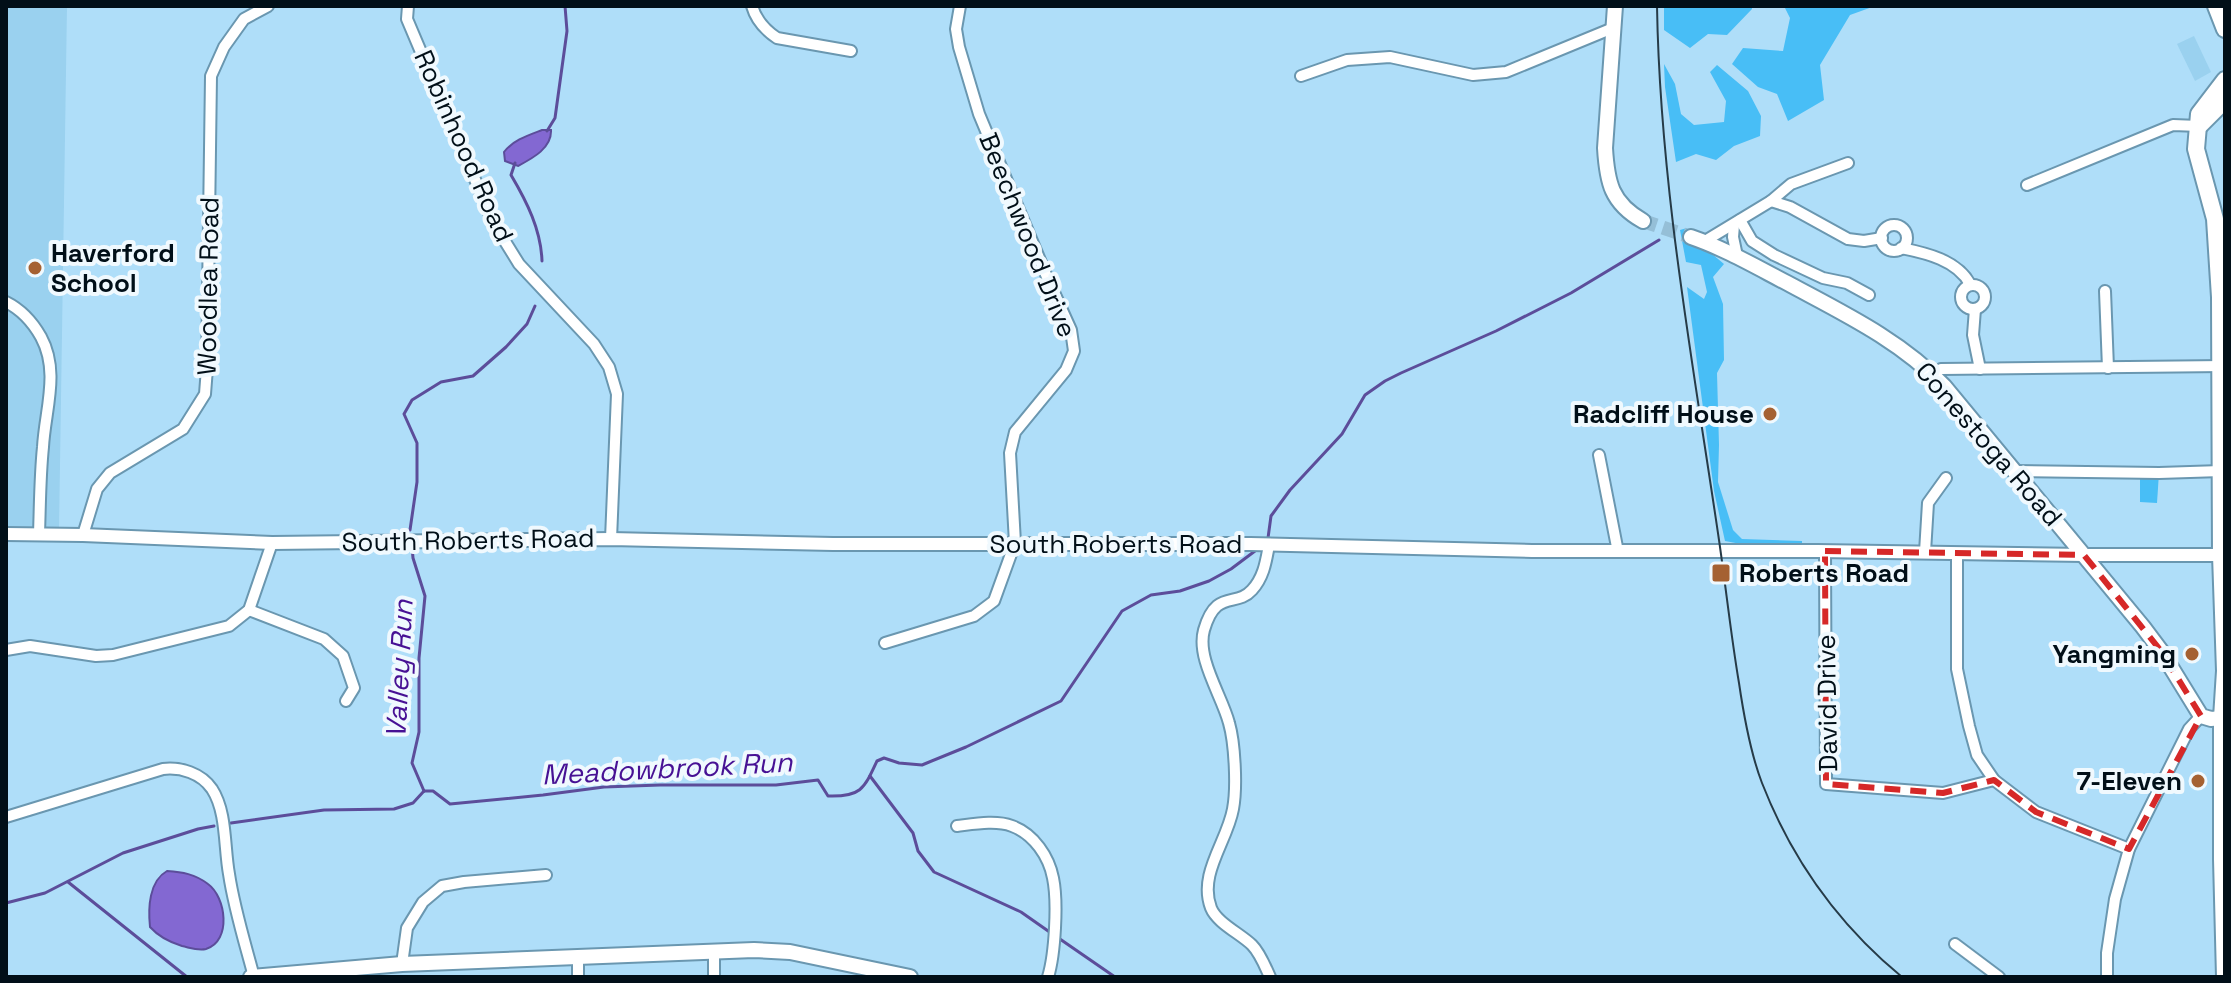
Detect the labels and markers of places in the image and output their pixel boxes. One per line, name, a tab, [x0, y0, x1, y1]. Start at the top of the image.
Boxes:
place label: Haverford School	[51, 236, 175, 300]
marker: Haverford School	[26, 259, 44, 277]
place label: Radcliff House	[1573, 397, 1754, 431]
marker: Radcliff House	[1761, 405, 1779, 423]
place label: Roberts Road	[1739, 556, 1909, 590]
marker: Roberts Road	[1710, 562, 1732, 584]
place label: Yangming	[2053, 637, 2176, 671]
marker: Yangming	[2183, 645, 2201, 663]
place label: 7-Eleven	[2077, 764, 2182, 798]
marker: 7-Eleven	[2189, 772, 2207, 790]

